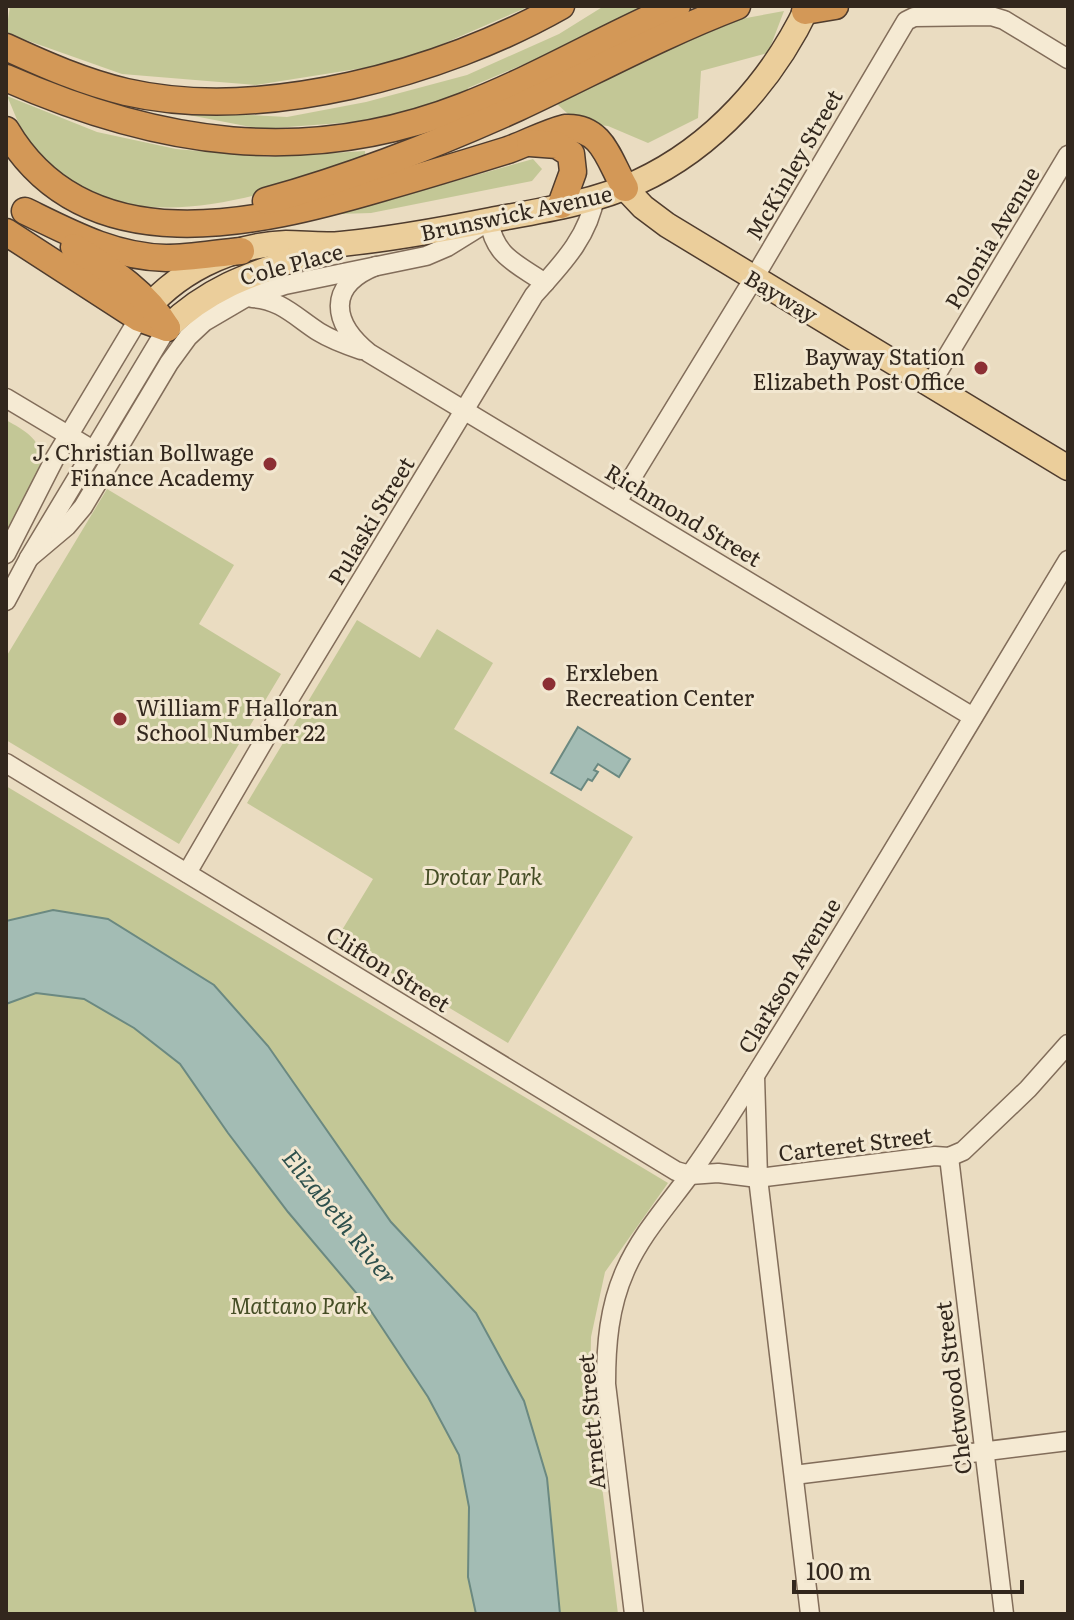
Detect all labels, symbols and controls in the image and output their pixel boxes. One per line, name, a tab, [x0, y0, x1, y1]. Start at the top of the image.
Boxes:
street label: McKinley Street	[736, 82, 850, 246]
street label: Polonia Avenue	[935, 159, 1047, 315]
street label: Brunswick Avenue	[417, 176, 615, 248]
street label: Cole Place	[236, 233, 346, 293]
street label: Bayway	[739, 260, 825, 330]
place label: Bayway Station Elizabeth Post Office	[752, 339, 965, 397]
marker: Bayway Station Elizabeth Post Office	[972, 359, 990, 377]
place label: J. Christian Bollwage Finance Academy	[32, 435, 254, 493]
street label: Pulaski Street	[319, 450, 421, 590]
street label: Richmond Street	[599, 454, 769, 574]
marker: J. Christian Bollwage Finance Academy	[261, 455, 279, 473]
place label: Erxleben Recreation Center	[565, 655, 755, 713]
marker: Erxleben Recreation Center	[540, 675, 558, 693]
place label: William F Halloran School Number 22	[136, 690, 338, 748]
marker: William F Halloran School Number 22	[111, 710, 129, 728]
park label: Drotar Park	[423, 859, 543, 892]
street label: Clarkson Avenue	[728, 891, 848, 1059]
street label: Clifton Street	[321, 917, 457, 1019]
street label: Carteret Street	[776, 1117, 934, 1169]
water label: Elizabeth River	[275, 1141, 407, 1291]
park label: Mattano Park	[230, 1288, 368, 1321]
street label: Chetwood Street	[925, 1299, 979, 1477]
street label: Arnett Street	[568, 1352, 612, 1492]
scale bar	[794, 1544, 1022, 1594]
text: 100 m	[806, 1552, 872, 1587]

